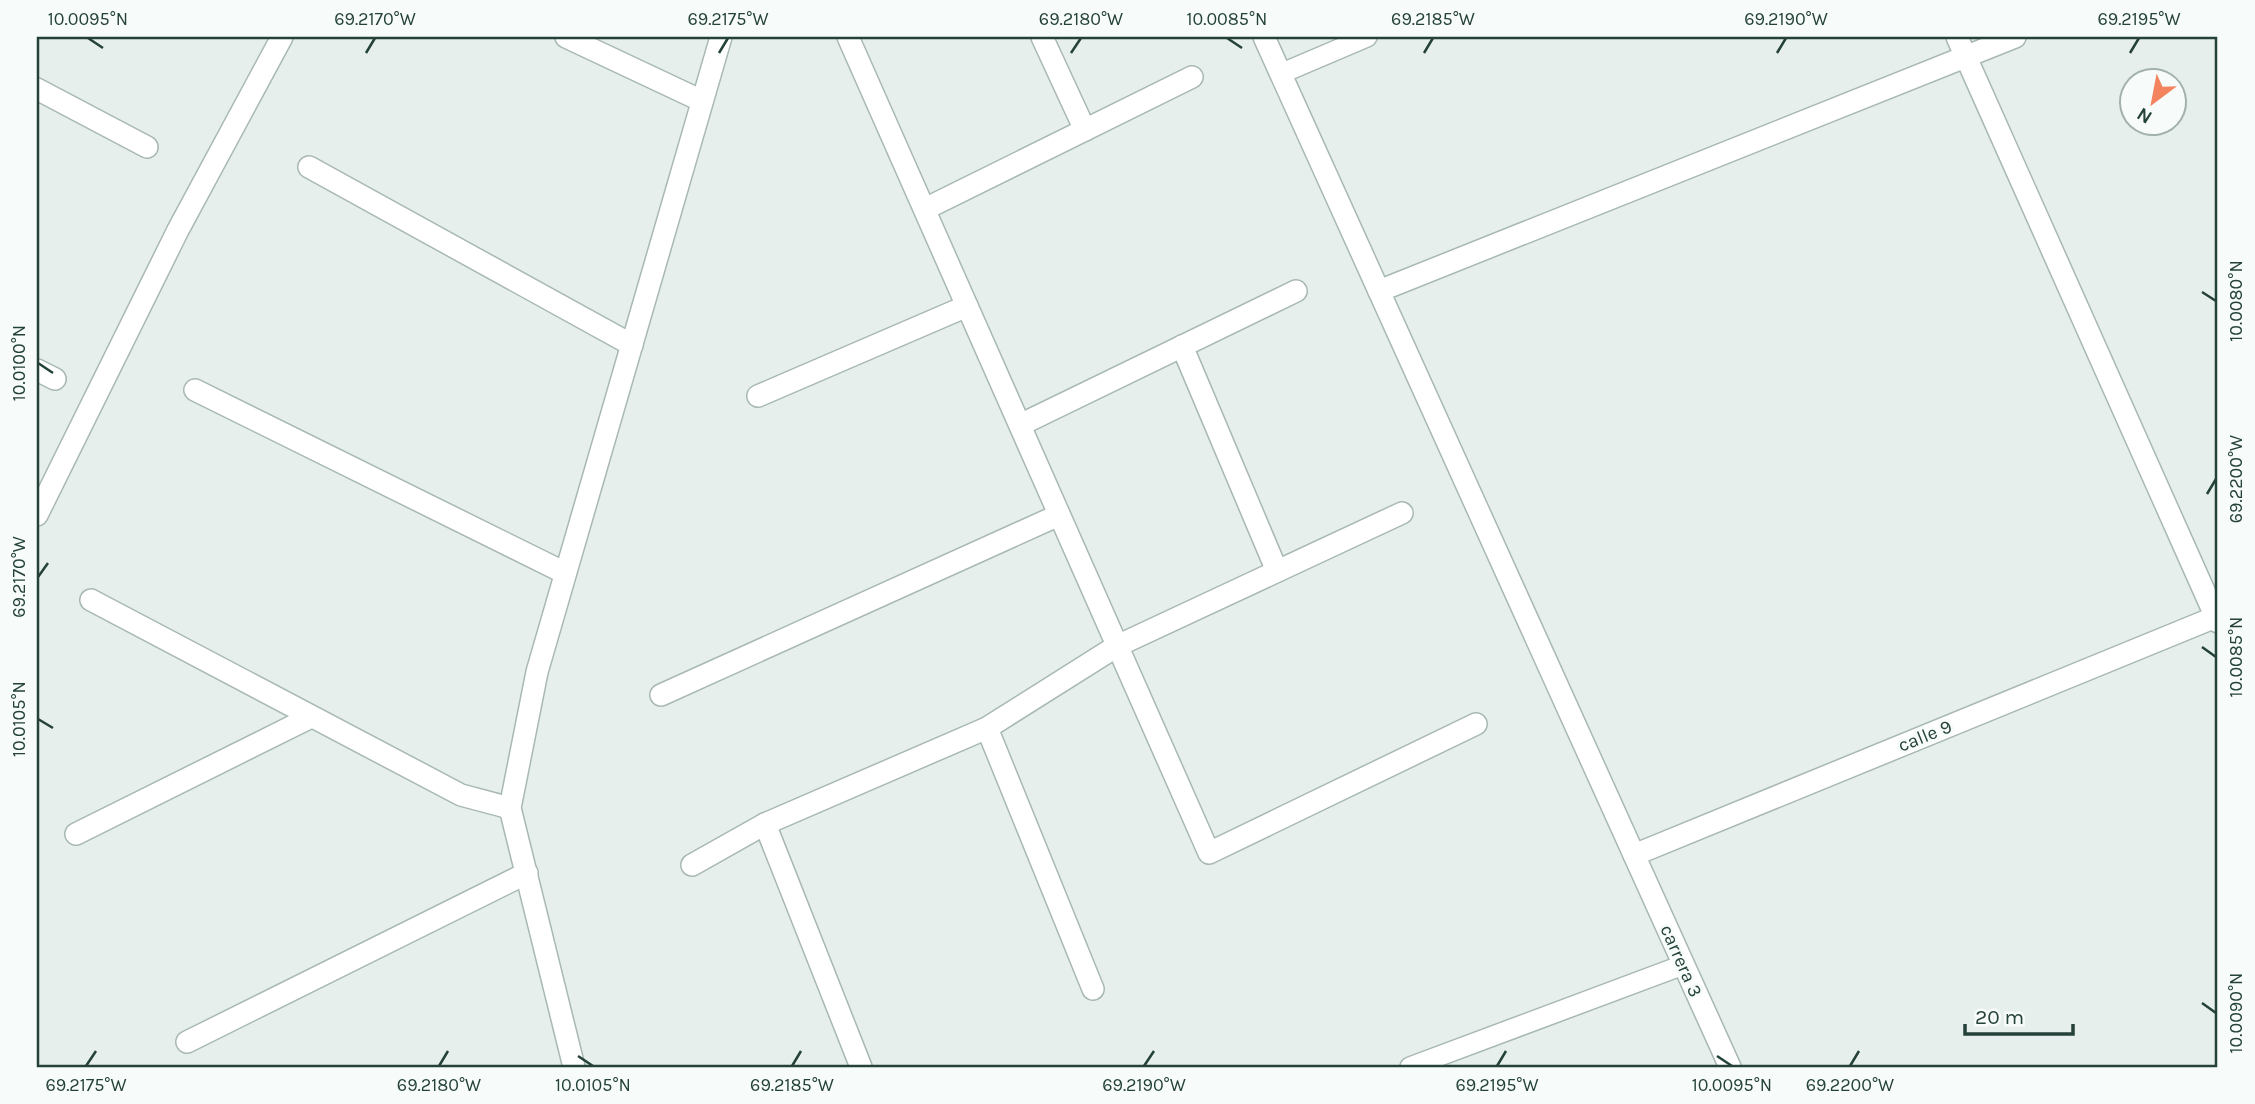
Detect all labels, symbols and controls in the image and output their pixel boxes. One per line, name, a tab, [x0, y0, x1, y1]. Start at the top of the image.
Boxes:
text: 10.0095°N	[48, 8, 128, 30]
text: 69.2170°W	[334, 8, 416, 30]
text: 69.2175°W	[687, 8, 769, 30]
text: 69.2180°W	[1039, 8, 1123, 30]
text: 10.0085°N	[1187, 8, 1267, 30]
text: 69.2185°W	[1391, 8, 1475, 30]
text: 69.2190°W	[1744, 8, 1828, 30]
text: 69.2195°W	[2097, 8, 2181, 30]
north arrow	[2118, 66, 2188, 136]
text: N	[2133, 103, 2156, 129]
text: 10.0080°N	[2225, 260, 2247, 342]
text: 10.0100°N	[8, 325, 30, 401]
text: 69.2200°W	[2225, 435, 2247, 523]
text: 69.2170°W	[8, 536, 30, 618]
text: 10.0085°N	[2225, 617, 2247, 697]
text: 10.0105°N	[8, 681, 30, 757]
street label: calle 9	[1895, 715, 1955, 757]
street label: carrera 3	[1655, 921, 1707, 1001]
text: 10.0090°N	[2225, 973, 2247, 1053]
scale bar	[1965, 992, 2073, 1036]
text: 20 m	[1975, 1005, 2024, 1029]
text: 69.2175°W	[45, 1074, 127, 1096]
text: 69.2180°W	[397, 1074, 481, 1096]
text: 10.0105°N	[555, 1074, 631, 1096]
text: 69.2185°W	[750, 1074, 834, 1096]
text: 69.2190°W	[1102, 1074, 1186, 1096]
text: 69.2195°W	[1455, 1074, 1539, 1096]
text: 10.0095°N	[1692, 1074, 1772, 1096]
text: 69.2200°W	[1806, 1074, 1894, 1096]

